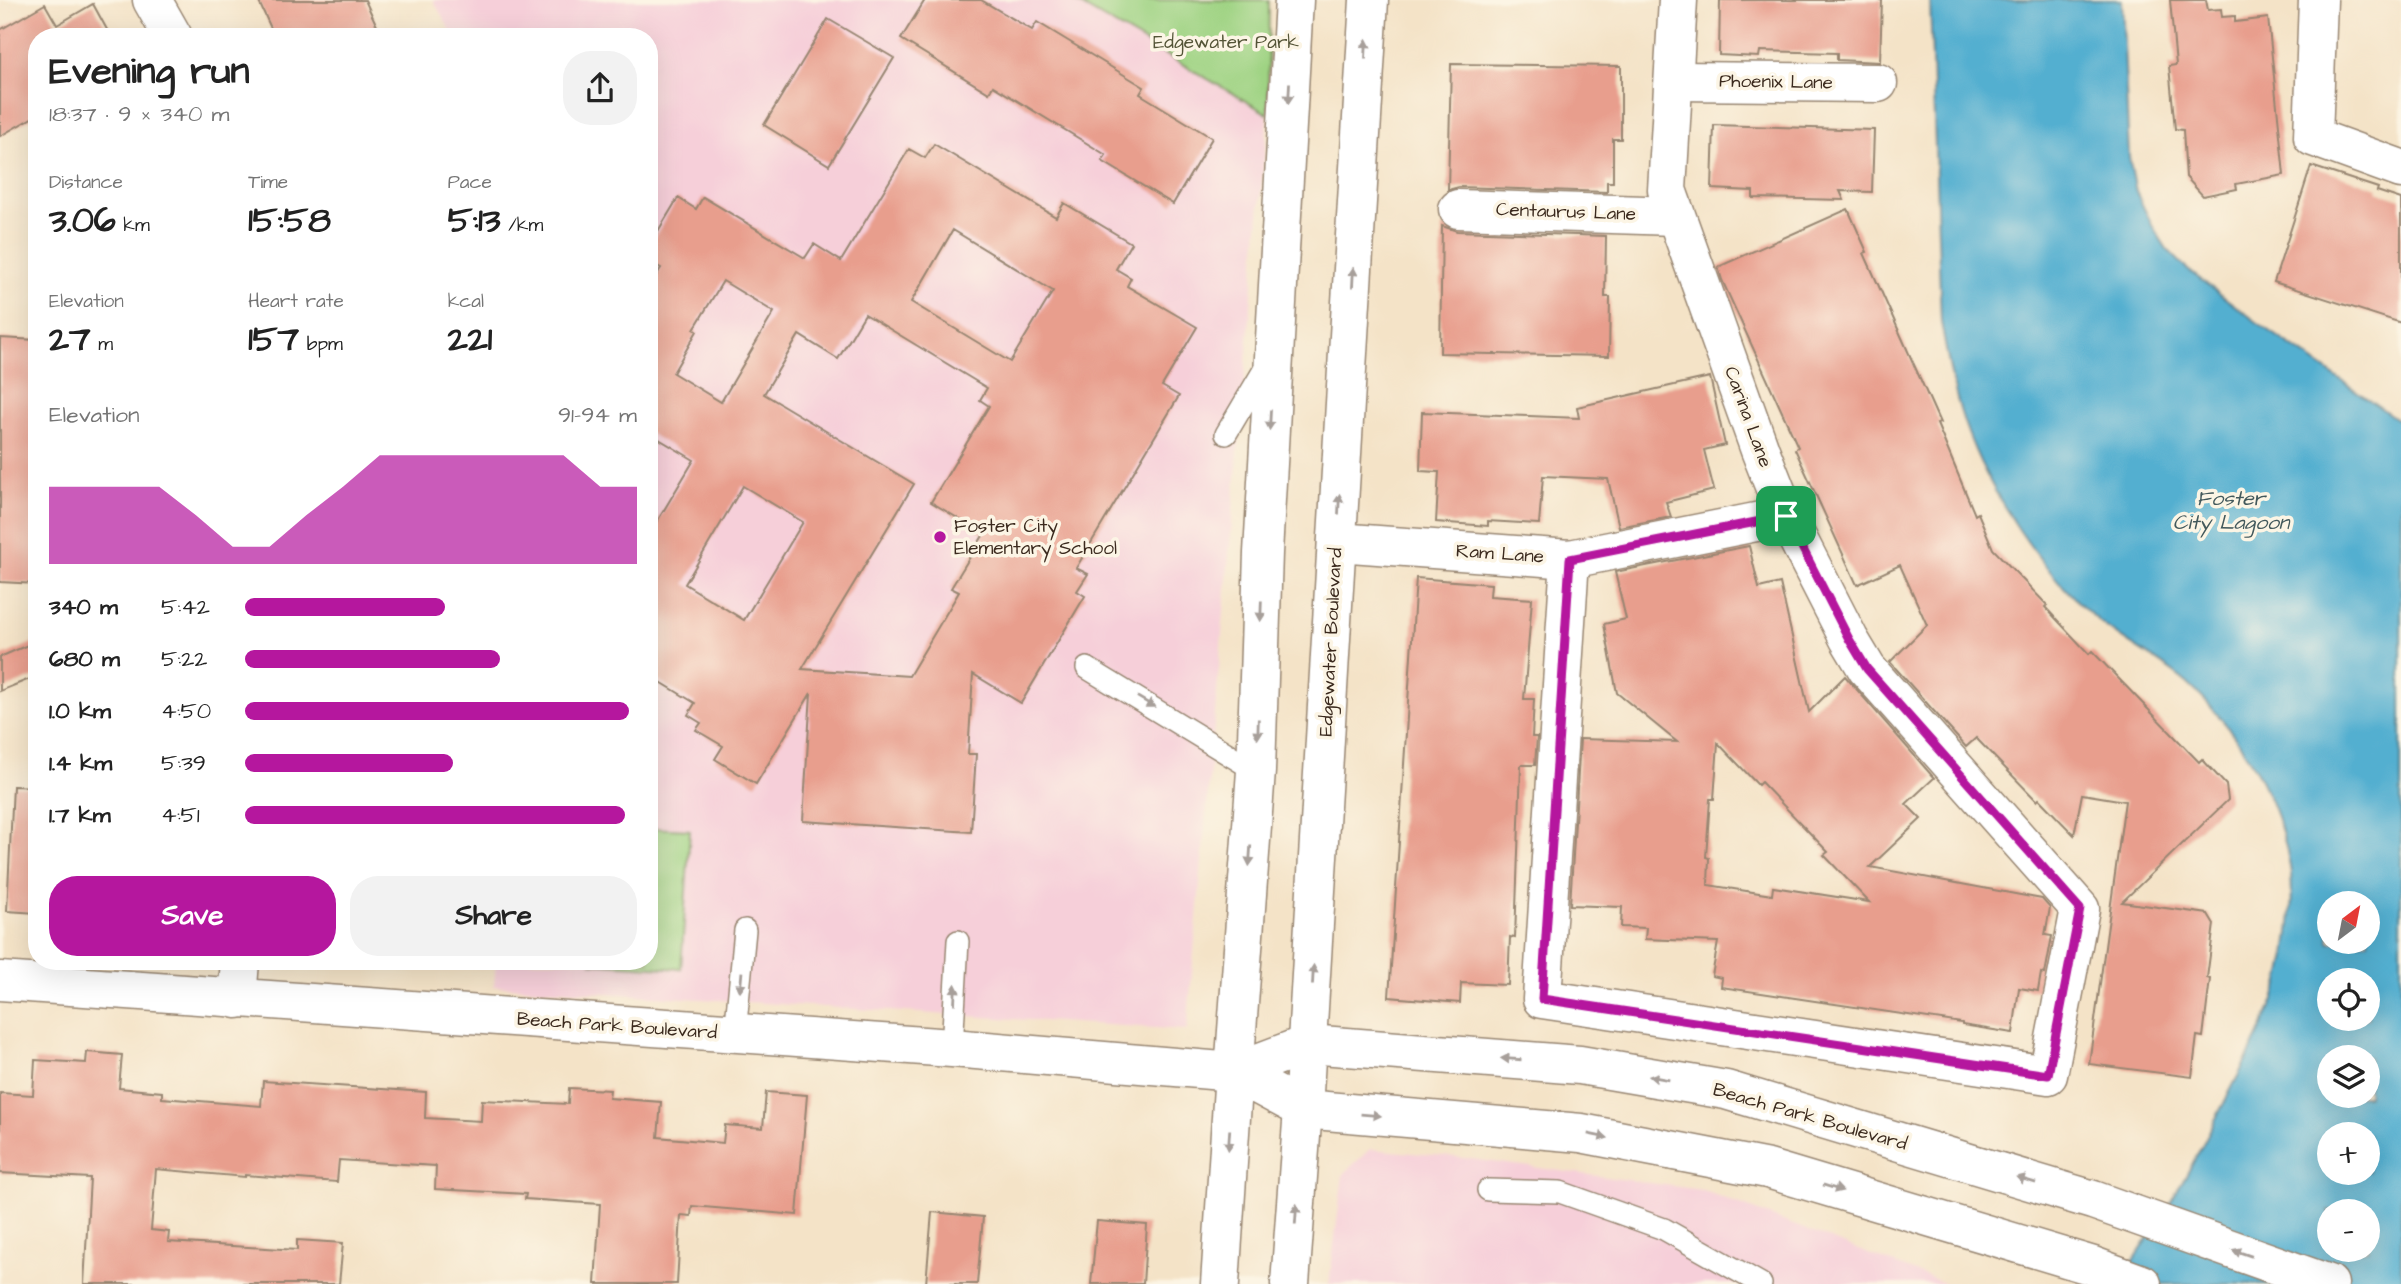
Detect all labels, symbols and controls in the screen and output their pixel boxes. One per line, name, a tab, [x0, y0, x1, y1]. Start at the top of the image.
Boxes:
park label: Edgewater Park	[1153, 29, 1299, 57]
one-way arrow	[1361, 38, 1372, 60]
text: Evening run	[49, 46, 250, 98]
button: share	[563, 51, 637, 125]
street label: Phoenix Lane	[1719, 68, 1833, 96]
one-way arrow	[1284, 82, 1295, 104]
text: 18:37 · 9 × 340 m	[49, 98, 230, 130]
text: Distance	[49, 169, 123, 196]
text: Time	[248, 169, 288, 196]
text: Pace	[448, 169, 492, 196]
text: 3.06	[49, 196, 116, 245]
text: 15:58	[248, 196, 331, 245]
text: 5:13	[448, 196, 501, 245]
street label: Centaurus Lane	[1496, 196, 1636, 228]
text: km	[116, 212, 150, 239]
text: /km	[501, 212, 543, 239]
one-way arrow	[1348, 265, 1359, 287]
text: Elevation	[49, 288, 124, 315]
text: Heart rate	[248, 288, 344, 315]
text: kcal	[448, 288, 484, 315]
text: 27	[49, 315, 91, 364]
text: 157	[248, 315, 299, 364]
text: 221	[448, 315, 492, 364]
text: m	[91, 331, 113, 358]
text: bpm	[299, 331, 343, 358]
street label: Carina Lane	[1717, 363, 1779, 471]
text: Elevation	[49, 399, 140, 431]
text: 91–94 m	[558, 399, 637, 431]
one-way arrow	[1265, 409, 1276, 431]
water label: Foster City Lagoon	[2173, 484, 2291, 538]
pin	[1756, 486, 1816, 546]
one-way arrow	[1334, 492, 1345, 514]
icon: arrive	[1767, 497, 1805, 535]
place label: Foster City Elementary School	[954, 513, 1117, 563]
marker: Foster City Elementary School	[932, 529, 948, 545]
street label: Ram Lane	[1455, 537, 1545, 571]
street label: Edgewater Boulevard	[1313, 547, 1350, 737]
text: 340 m	[49, 591, 118, 623]
text: 5:42	[161, 591, 210, 623]
one-way arrow	[1256, 600, 1267, 622]
text: 680 m	[49, 643, 120, 675]
text: 5:22	[161, 643, 207, 675]
text: 1.0 km	[49, 695, 111, 727]
text: 4:50	[161, 695, 211, 727]
one-way arrow	[1136, 696, 1155, 709]
one-way arrow	[1252, 718, 1263, 740]
text: 1.4 km	[49, 747, 112, 779]
text: 5:39	[161, 747, 206, 779]
text: 1.7 km	[49, 799, 111, 831]
text: 4:51	[161, 799, 200, 831]
one-way arrow	[1244, 845, 1255, 867]
button: Save	[49, 876, 336, 956]
button: Share	[350, 876, 637, 956]
north arrow	[2317, 891, 2380, 954]
map controls	[2317, 891, 2380, 1262]
one-way arrow	[1307, 964, 1318, 986]
button: locate	[2317, 968, 2380, 1031]
one-way arrow	[735, 971, 746, 993]
one-way arrow	[950, 983, 961, 1005]
street label: Beach Park Boulevard	[516, 1006, 718, 1046]
button: layers	[2317, 1045, 2380, 1108]
one-way arrow	[1500, 1054, 1522, 1065]
one-way arrow	[1648, 1073, 1670, 1084]
street label: Beach Park Boulevard	[1710, 1076, 1911, 1158]
one-way arrow	[1360, 1110, 1382, 1121]
button: +	[2317, 1122, 2380, 1185]
one-way arrow	[1224, 1129, 1235, 1151]
one-way arrow	[1587, 1130, 1609, 1141]
one-way arrow	[2016, 1175, 2037, 1185]
one-way arrow	[1823, 1184, 1844, 1194]
button: −	[2317, 1199, 2380, 1262]
one-way arrow	[1291, 1203, 1302, 1225]
one-way arrow	[2231, 1247, 2252, 1258]

